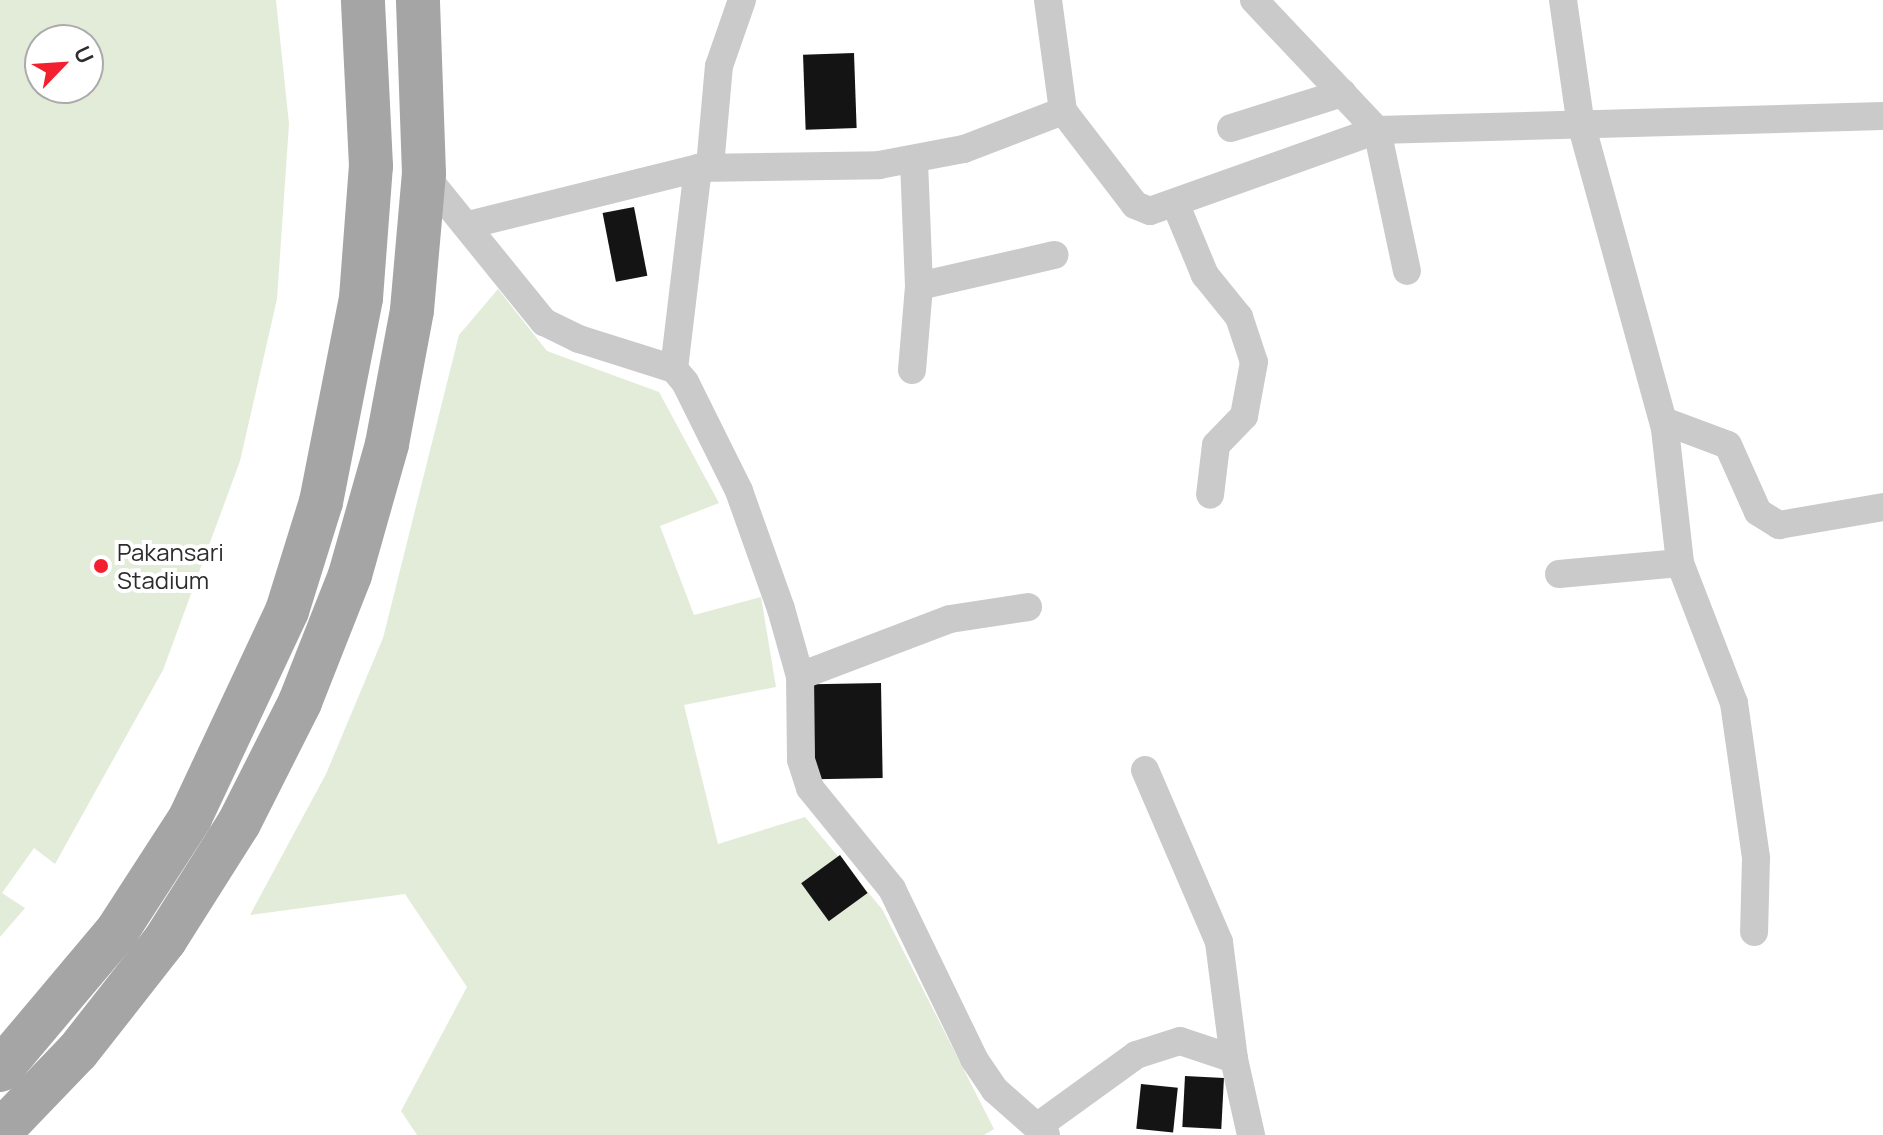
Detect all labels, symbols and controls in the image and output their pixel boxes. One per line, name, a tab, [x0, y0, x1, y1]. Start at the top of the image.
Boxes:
north arrow	[24, 24, 104, 104]
text: U	[67, 41, 101, 68]
place label: Pakansari Stadium	[117, 538, 224, 594]
marker: Pakansari Stadium	[92, 557, 110, 575]

